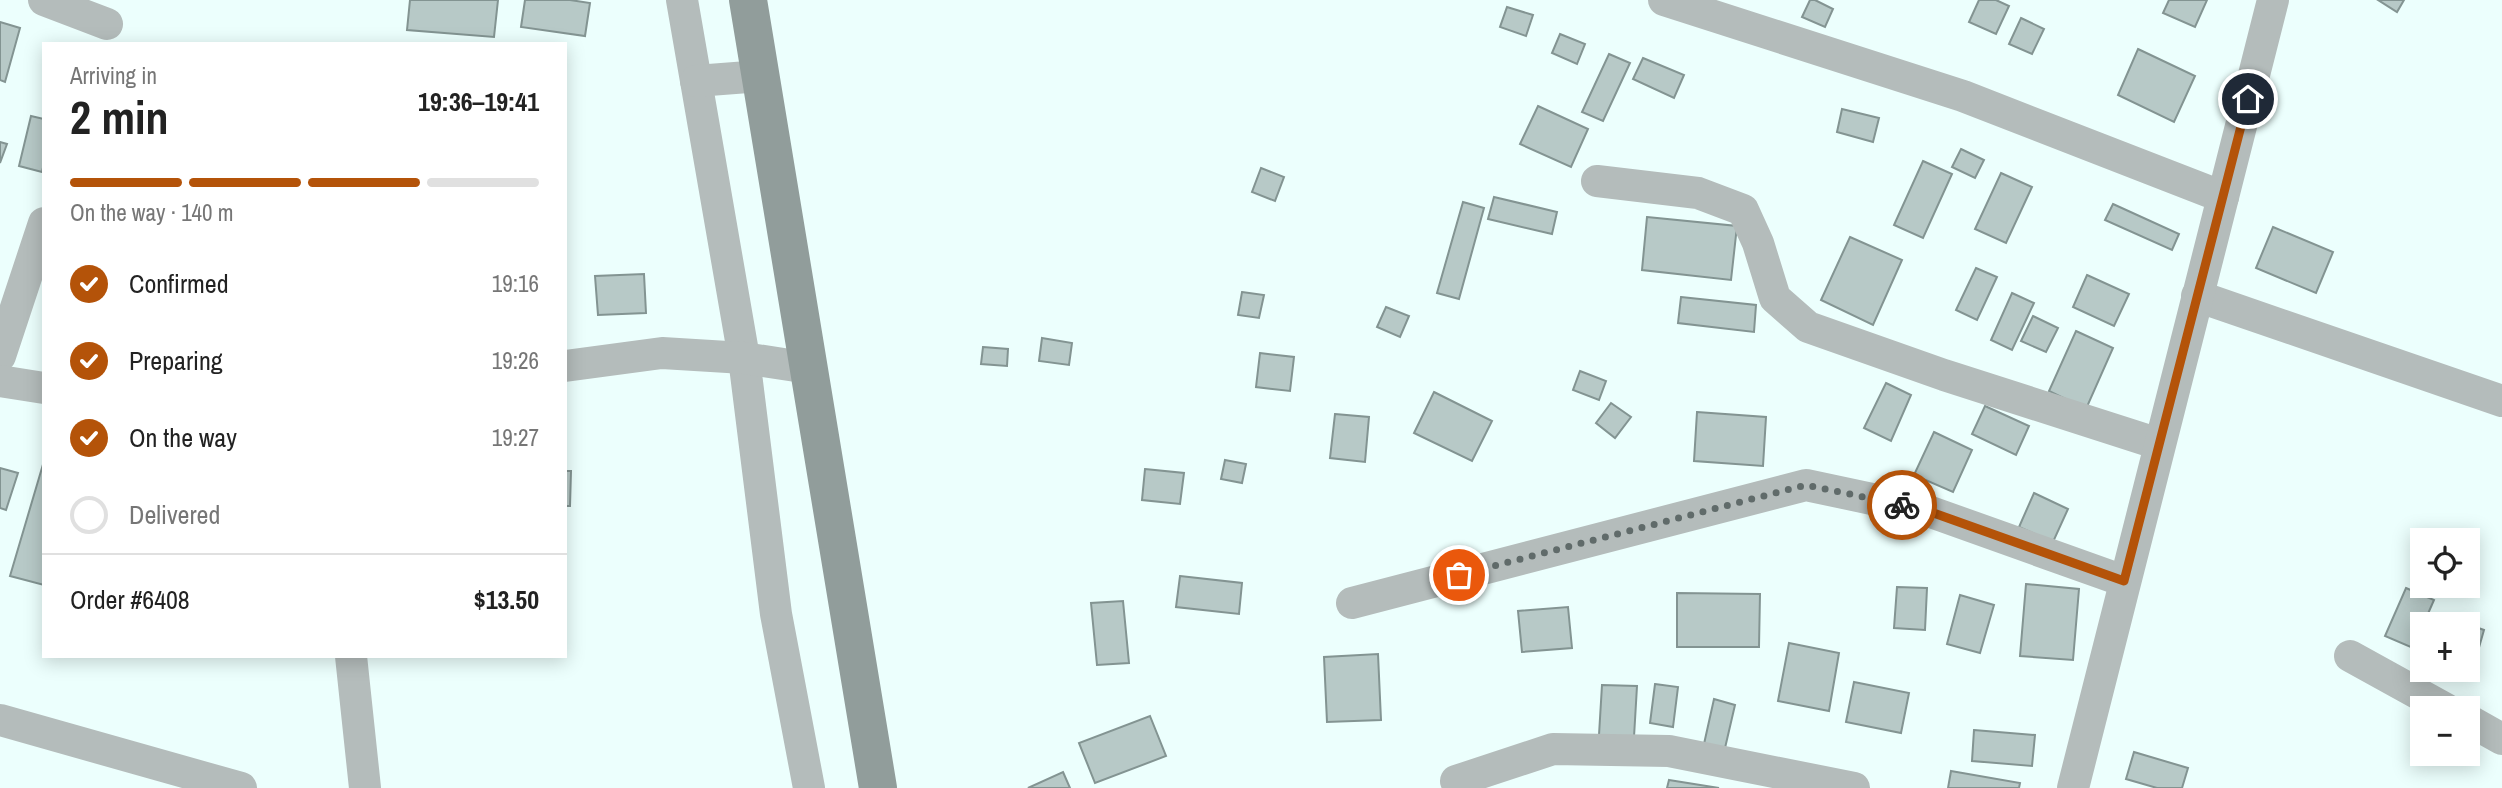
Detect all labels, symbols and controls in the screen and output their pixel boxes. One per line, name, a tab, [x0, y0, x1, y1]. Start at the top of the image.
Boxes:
text: Arriving in	[70, 60, 157, 91]
pin	[2218, 69, 2278, 129]
icon: home	[2229, 80, 2267, 118]
text: 19:36–19:41	[418, 84, 539, 119]
text: 2 min	[70, 86, 169, 148]
text: On the way · 140 m	[70, 197, 234, 228]
icon: check	[70, 265, 108, 303]
text: Confirmed	[129, 266, 229, 301]
text: 19:16	[492, 268, 539, 299]
icon: check	[70, 342, 108, 380]
text: Preparing	[129, 343, 223, 378]
text: 19:26	[492, 345, 539, 376]
icon: check	[70, 419, 108, 457]
text: On the way	[129, 420, 237, 455]
text: 19:27	[492, 422, 539, 453]
courier	[1867, 470, 1937, 540]
icon: bike	[1883, 486, 1921, 524]
text: Delivered	[129, 497, 220, 532]
map controls	[2410, 528, 2480, 766]
button: locate	[2410, 528, 2480, 598]
pin	[1429, 545, 1489, 605]
icon: bag	[1440, 556, 1478, 594]
text: Order #6408	[70, 582, 190, 617]
text: $13.50	[474, 582, 539, 617]
button: +	[2410, 612, 2480, 682]
button: −	[2410, 696, 2480, 766]

